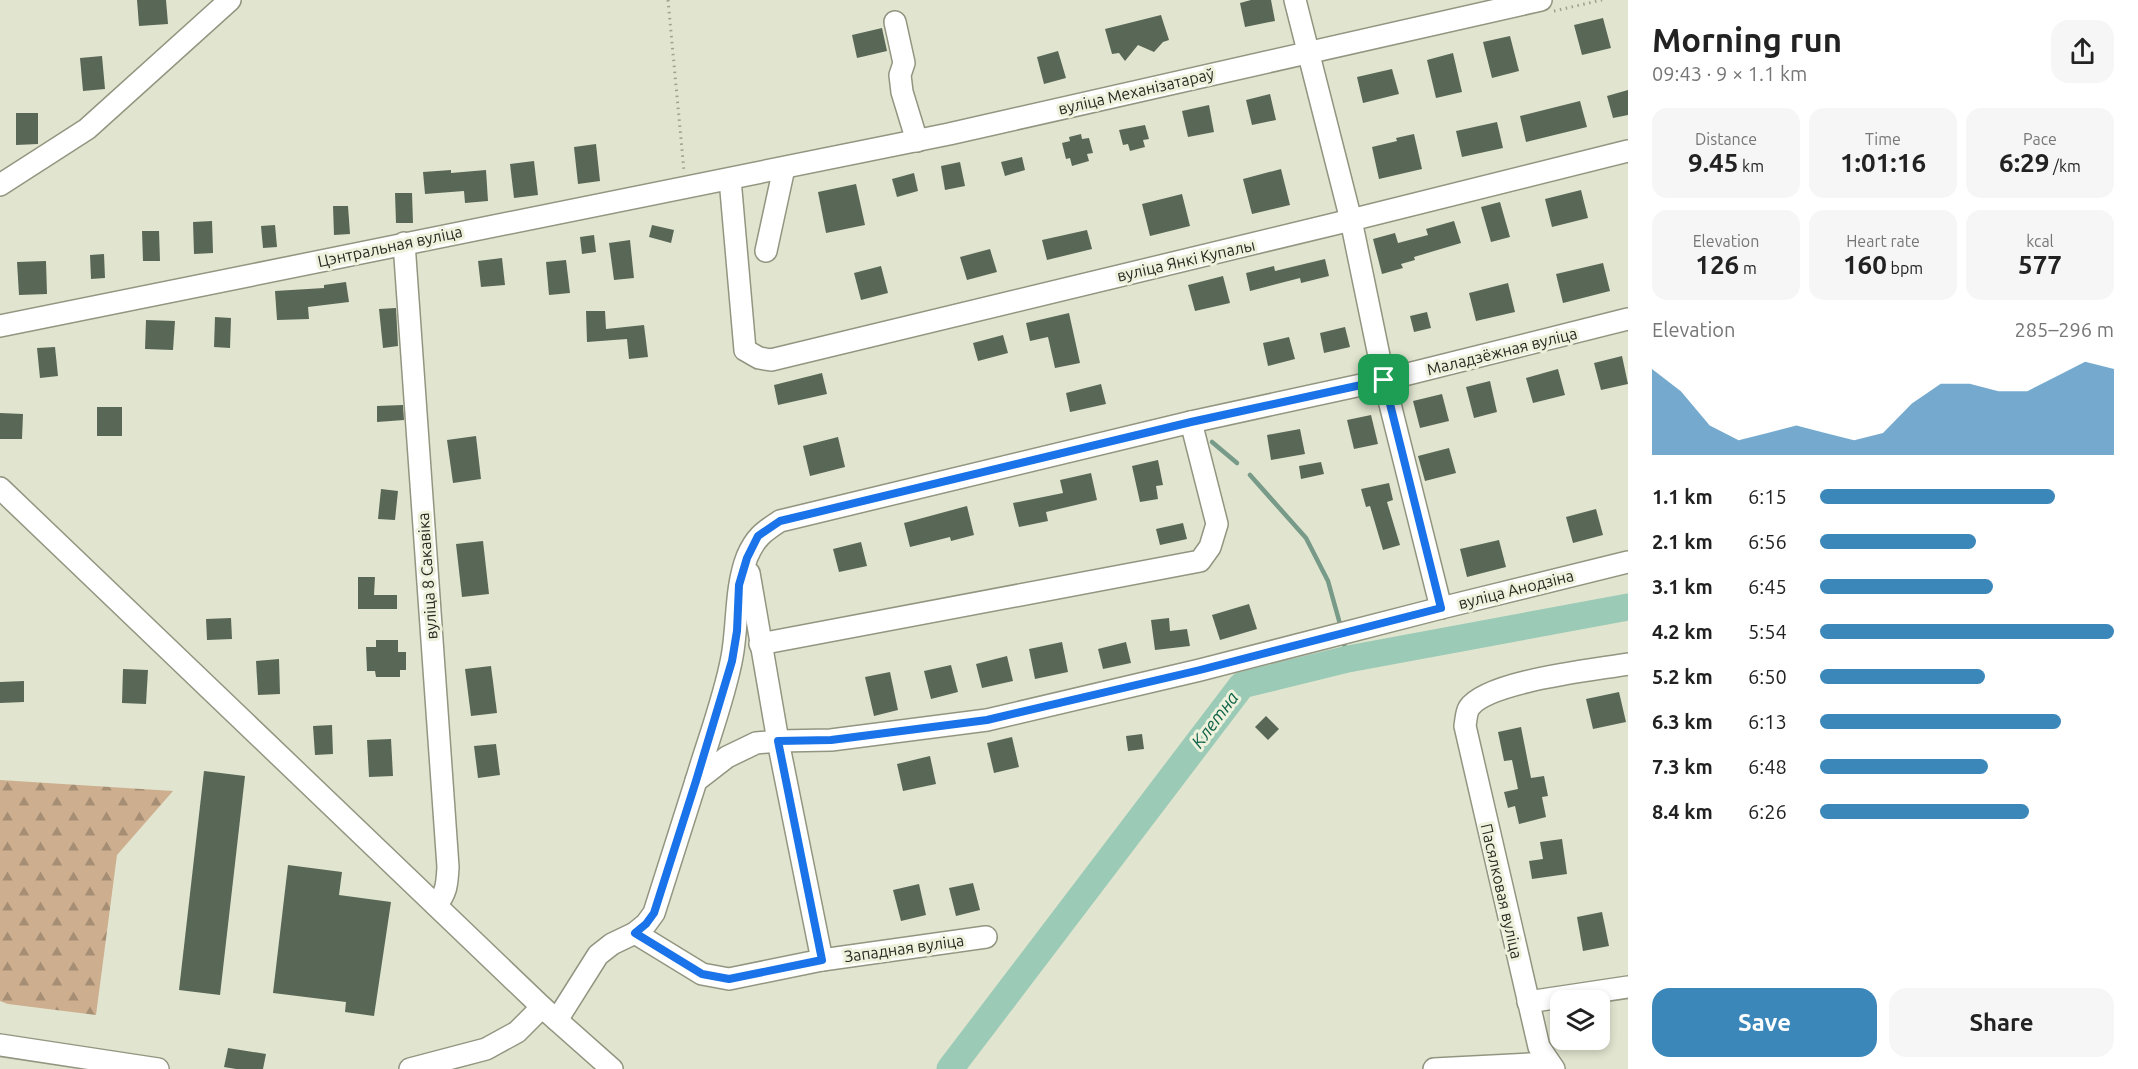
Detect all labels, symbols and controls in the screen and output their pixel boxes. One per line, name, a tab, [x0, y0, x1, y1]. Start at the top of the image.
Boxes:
button: share	[2051, 20, 2114, 83]
text: Morning run	[1652, 21, 1842, 58]
text: 09:43 · 9 × 1.1 km	[1652, 62, 1807, 85]
street label: вуліца Механізатараў	[1056, 64, 1216, 118]
text: Distance	[1695, 130, 1757, 148]
text: Time	[1865, 130, 1901, 148]
text: Pace	[2023, 130, 2057, 148]
text: 9.45	[1688, 148, 1738, 177]
text: 1:01:16	[1840, 148, 1926, 177]
text: 6:29	[1999, 148, 2049, 177]
text: km	[1738, 157, 1764, 175]
text: /km	[2049, 157, 2081, 175]
street label: Цэнтральная вуліца	[316, 222, 464, 270]
text: Elevation	[1693, 232, 1759, 250]
text: Heart rate	[1846, 232, 1920, 250]
text: kcal	[2026, 232, 2054, 250]
street label: вуліца Янкі Купалы	[1115, 235, 1257, 285]
text: 126	[1695, 250, 1739, 279]
text: 160	[1843, 250, 1887, 279]
text: 577	[2018, 250, 2062, 279]
text: m	[1739, 259, 1757, 277]
text: bpm	[1887, 259, 1923, 277]
text: Elevation	[1652, 318, 1735, 341]
text: 285–296 m	[2015, 318, 2114, 341]
street label: Маладзёжная вуліца	[1425, 324, 1579, 378]
pin	[1358, 354, 1409, 405]
icon: arrive	[1367, 363, 1400, 396]
text: 1.1 km	[1652, 485, 1713, 508]
text: 6:15	[1748, 485, 1787, 508]
street label: вуліца 8 Сакавіка	[414, 512, 440, 640]
text: 2.1 km	[1652, 530, 1713, 553]
text: 6:56	[1748, 530, 1787, 553]
street label: вуліца Анодзіна	[1456, 566, 1576, 612]
text: 3.1 km	[1652, 575, 1713, 598]
text: 6:45	[1748, 575, 1787, 598]
text: 4.2 km	[1652, 620, 1713, 643]
text: 5:54	[1748, 620, 1787, 643]
text: 5.2 km	[1652, 665, 1713, 688]
text: 6:50	[1748, 665, 1787, 688]
water label: Клетна	[1187, 687, 1242, 751]
text: 6.3 km	[1652, 710, 1713, 733]
text: 6:13	[1748, 710, 1787, 733]
text: 7.3 km	[1652, 755, 1713, 778]
text: 6:48	[1748, 755, 1787, 778]
text: 8.4 km	[1652, 800, 1713, 823]
text: 6:26	[1748, 800, 1787, 823]
street label: Пасялковая вуліца	[1478, 822, 1526, 960]
street label: Западная вуліца	[843, 931, 965, 965]
button: Save	[1652, 988, 1877, 1057]
button: Share	[1889, 988, 2114, 1057]
map controls	[1550, 990, 1610, 1050]
button: layers	[1550, 990, 1610, 1050]

